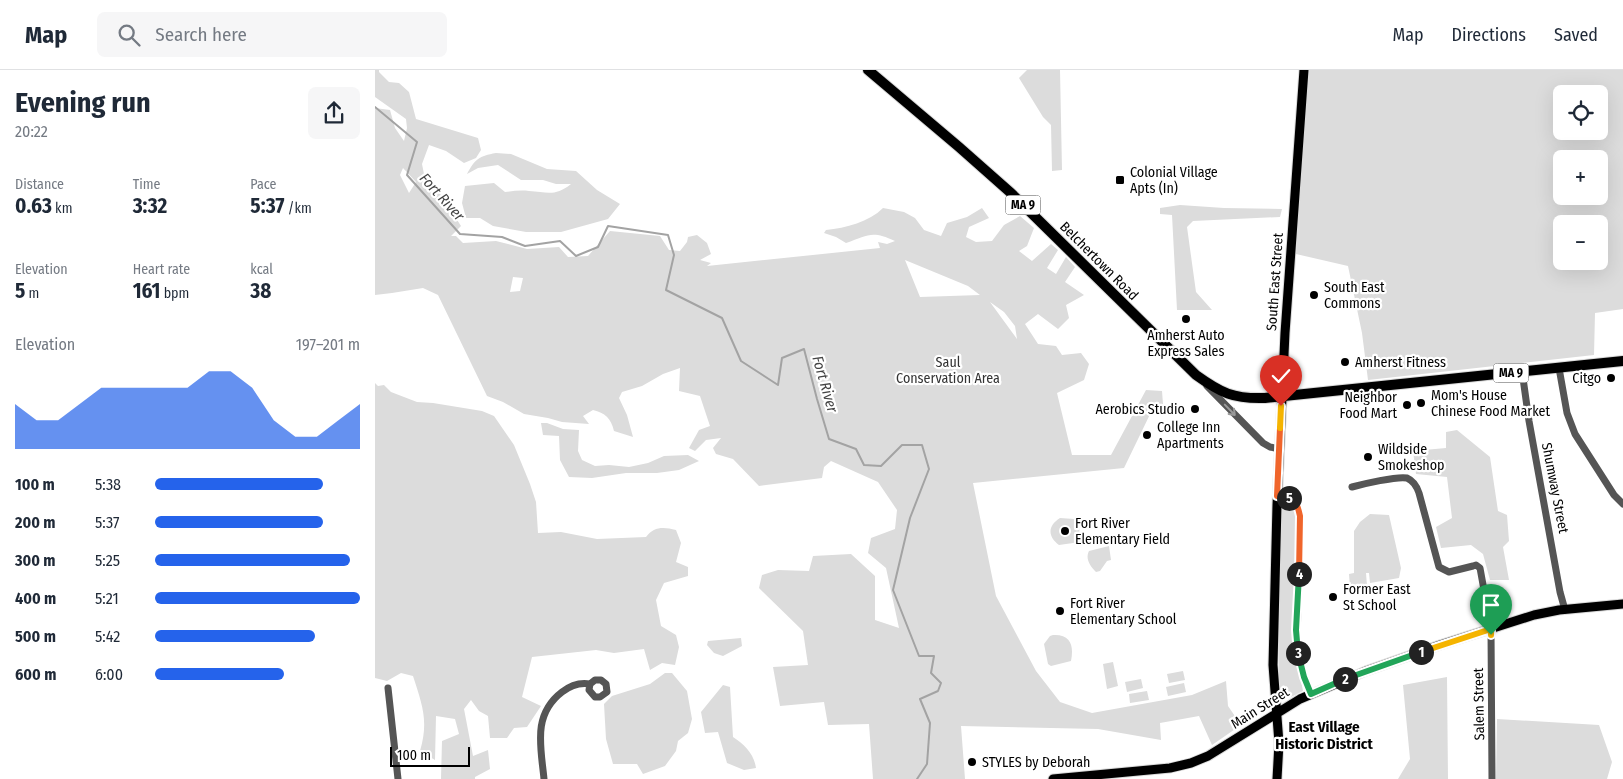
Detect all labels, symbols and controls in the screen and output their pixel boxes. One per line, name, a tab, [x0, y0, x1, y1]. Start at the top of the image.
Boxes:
search box	[97, 12, 447, 57]
text: Map	[25, 21, 67, 49]
icon: search	[115, 21, 143, 49]
text: Search here	[155, 23, 247, 46]
text: Map	[1392, 24, 1424, 46]
text: Directions	[1452, 24, 1526, 46]
text: Saved	[1554, 24, 1598, 46]
map controls	[1553, 85, 1608, 270]
button: locate	[1553, 85, 1608, 140]
text: Evening run	[15, 86, 151, 119]
button: share	[308, 87, 360, 139]
text: 20:22	[15, 122, 48, 141]
button: +	[1553, 150, 1608, 205]
place label: Colonial Village Apts (In)	[1130, 164, 1218, 197]
water label: Fort River	[416, 169, 469, 225]
marker: Colonial Village Apts (In)	[1114, 174, 1126, 186]
text: Distance	[15, 176, 64, 193]
text: Time	[133, 176, 160, 193]
text: Pace	[250, 176, 276, 193]
text: 0.63	[15, 193, 52, 219]
text: 3:32	[133, 193, 167, 219]
text: 5:37	[250, 193, 285, 219]
road number: MA 9	[1005, 196, 1041, 214]
text: km	[52, 200, 72, 217]
text: /km	[285, 200, 312, 217]
button: −	[1553, 215, 1608, 270]
street label: Belchertown Road	[1056, 218, 1142, 304]
street label: South East Street	[1263, 232, 1287, 332]
text: Elevation	[15, 261, 68, 278]
text: Heart rate	[133, 261, 190, 278]
text: kcal	[250, 261, 273, 278]
text: 5	[15, 278, 25, 304]
text: 161	[133, 278, 160, 304]
text: 38	[250, 278, 271, 304]
place label: South East Commons	[1324, 279, 1385, 312]
text: m	[25, 285, 39, 302]
text: bpm	[160, 285, 189, 302]
marker: South East Commons	[1308, 289, 1320, 301]
marker: Amherst Auto Express Sales	[1180, 313, 1192, 325]
place label: Amherst Auto Express Sales	[1147, 327, 1225, 360]
text: Elevation	[15, 335, 75, 354]
text: 197–201 m	[296, 335, 360, 354]
water label: Fort River	[808, 354, 842, 415]
park label: Saul Conservation Area	[896, 354, 1000, 387]
place label: Amherst Fitness	[1355, 354, 1446, 371]
pin	[1260, 355, 1302, 406]
marker: Amherst Fitness	[1339, 356, 1351, 368]
icon: check	[1267, 362, 1295, 390]
road number: MA 9	[1493, 364, 1529, 382]
place label: Citgo	[1572, 370, 1601, 387]
marker: Citgo	[1605, 372, 1617, 384]
place label: Mom's House Chinese Food Market	[1431, 387, 1551, 420]
place label: Neighbor Food Mart	[1340, 389, 1397, 422]
marker: Mom's House Chinese Food Market	[1415, 397, 1427, 409]
marker: Neighbor Food Mart	[1401, 399, 1413, 411]
place label: Aerobics Studio	[1095, 401, 1185, 418]
marker: Aerobics Studio	[1189, 403, 1201, 415]
one-way arrow	[1224, 404, 1236, 416]
place label: College Inn Apartments	[1157, 419, 1224, 452]
marker: College Inn Apartments	[1141, 429, 1153, 441]
place label: Wildside Smokeshop	[1378, 441, 1445, 474]
street label: Shumway Street	[1538, 441, 1572, 535]
marker: Wildside Smokeshop	[1362, 451, 1374, 463]
text: 100 m	[15, 475, 55, 494]
text: 5:38	[95, 475, 121, 494]
pin: 5	[1277, 486, 1301, 510]
text: 5	[1286, 490, 1293, 507]
text: 200 m	[15, 513, 55, 532]
text: 5:37	[95, 513, 120, 532]
place label: Fort River Elementary Field	[1075, 515, 1170, 548]
marker: Fort River Elementary Field	[1059, 525, 1071, 537]
text: 300 m	[15, 551, 56, 570]
text: 5:25	[95, 551, 120, 570]
pin: 4	[1287, 562, 1311, 586]
text: 4	[1296, 566, 1303, 583]
place label: Former East St School	[1343, 581, 1411, 614]
pin	[1470, 584, 1512, 635]
text: 400 m	[15, 589, 56, 608]
text: 5:21	[95, 589, 119, 608]
marker: Former East St School	[1327, 591, 1339, 603]
icon: arrive	[1477, 591, 1505, 619]
place label: Fort River Elementary School	[1070, 595, 1177, 628]
marker: Fort River Elementary School	[1054, 605, 1066, 617]
text: 500 m	[15, 627, 56, 646]
text: 5:42	[95, 627, 120, 646]
pin: 3	[1285, 640, 1311, 666]
pin: 1	[1409, 640, 1433, 664]
text: 1	[1419, 644, 1424, 661]
text: 3	[1295, 645, 1302, 662]
text: 600 m	[15, 665, 56, 684]
text: 6:00	[95, 665, 123, 684]
pin: 2	[1333, 666, 1357, 692]
street label: Salem Street	[1470, 667, 1488, 740]
text: 2	[1342, 671, 1349, 688]
street label: Main Street	[1228, 683, 1293, 733]
district label: East Village Historic District	[1275, 718, 1373, 753]
scale bar	[390, 744, 470, 767]
text: 100 m	[397, 747, 431, 764]
place label: STYLES by Deborah	[982, 754, 1090, 771]
marker: STYLES by Deborah	[966, 756, 978, 768]

